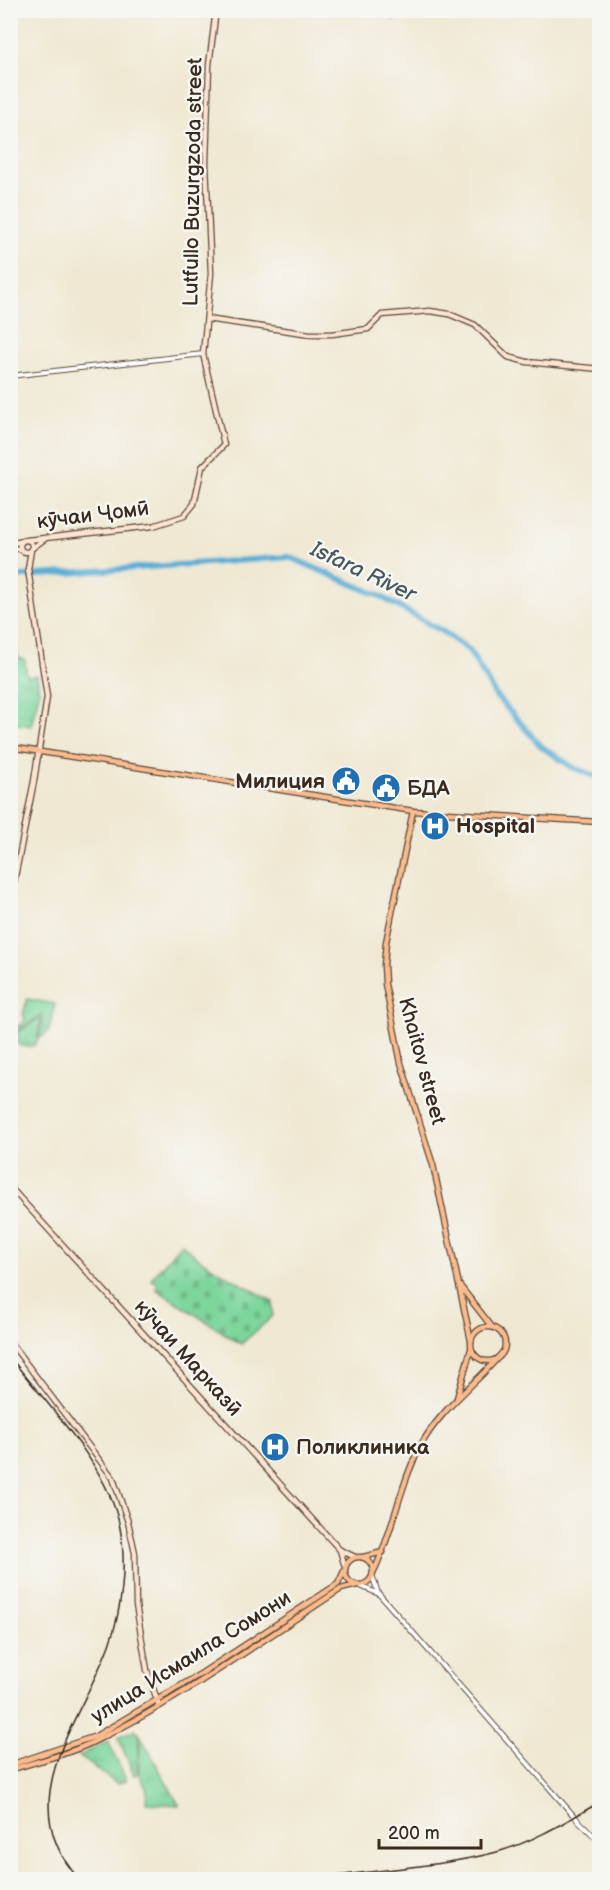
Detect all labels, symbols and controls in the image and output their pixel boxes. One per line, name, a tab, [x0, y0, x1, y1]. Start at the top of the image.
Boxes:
street label: Lutfullo Buzurgzoda street	[178, 57, 208, 307]
street label: кӯчаи Ҷомӣ	[35, 496, 151, 534]
water label: Isfara River	[305, 535, 422, 609]
public building icon: Милиция	[330, 765, 362, 797]
place label: Милиция	[235, 769, 325, 794]
public building icon: БДА	[370, 772, 402, 804]
place label: БДА	[407, 776, 451, 801]
hospital icon: Hospital	[419, 810, 451, 842]
place label: Hospital	[456, 814, 535, 839]
street label: Khaitov street	[393, 995, 451, 1128]
street label: кӯчаи Марказӣ	[129, 1294, 247, 1422]
hospital icon: Поликлиника	[259, 1431, 291, 1463]
place label: Поликлиника	[296, 1435, 430, 1460]
street label: улица Исмаила Сомони	[86, 1585, 296, 1729]
scale bar	[379, 1812, 481, 1850]
text: 200 m	[388, 1823, 440, 1844]

